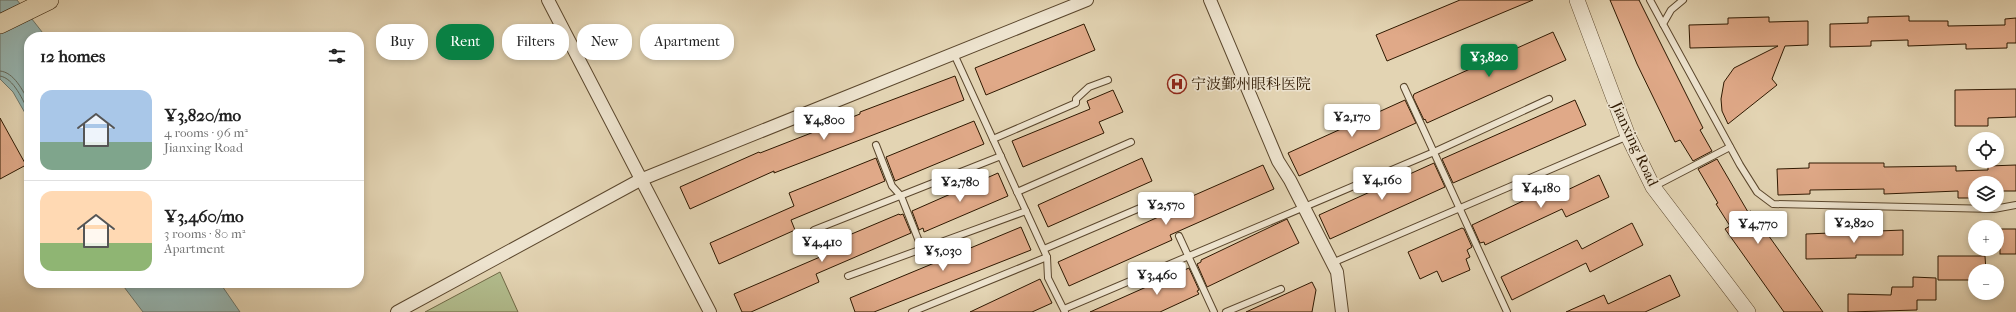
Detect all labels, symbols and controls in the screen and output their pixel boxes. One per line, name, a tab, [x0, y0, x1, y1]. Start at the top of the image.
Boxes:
chip: Buy	[376, 24, 428, 60]
chip: Rent	[436, 24, 494, 60]
chip: Filters	[502, 24, 569, 60]
chip: New	[577, 24, 632, 60]
chip: Apartment	[640, 24, 734, 60]
pin: ¥3,820	[1456, 44, 1522, 78]
icon: filters	[326, 45, 348, 67]
text: 12 homes	[40, 46, 105, 66]
text: ¥3,820	[1470, 49, 1508, 64]
hospital icon: 宁波鄞州眼科医院	[1166, 73, 1188, 95]
place label: 宁波鄞州眼科医院	[1191, 75, 1311, 93]
street label: Jianxing Road	[1607, 98, 1663, 190]
pin: ¥2,170	[1319, 104, 1385, 138]
text: ¥3,820/mo	[164, 105, 241, 125]
icon: home	[72, 106, 120, 154]
pin: ¥4,800	[791, 107, 857, 141]
text: ¥2,170	[1333, 109, 1371, 124]
text: ¥4,800	[803, 112, 845, 127]
text: 4 rooms · 96 m²	[164, 125, 248, 140]
map controls	[1968, 132, 2004, 300]
button: locate	[1968, 132, 2004, 168]
text: Jianxing Road	[164, 140, 243, 155]
pin: ¥4,160	[1349, 167, 1415, 201]
pin: ¥2,780	[927, 169, 993, 203]
text: ¥4,160	[1362, 172, 1402, 187]
text: ¥2,780	[941, 174, 979, 189]
pin: ¥4,180	[1508, 175, 1574, 209]
button: layers	[1968, 176, 2004, 212]
text: ¥4,180	[1521, 180, 1561, 195]
pin: ¥2,570	[1133, 192, 1199, 226]
text: ¥2,570	[1147, 197, 1185, 212]
text: ¥3,460/mo	[164, 206, 244, 226]
icon: home	[72, 207, 120, 255]
pin: ¥2,820	[1821, 210, 1887, 244]
pin: ¥4,770	[1725, 211, 1791, 245]
text: ¥2,820	[1834, 215, 1874, 230]
text: ¥4,770	[1738, 216, 1778, 231]
button: +	[1968, 220, 2004, 256]
text: 3 rooms · 80 m²	[164, 226, 245, 241]
pin: ¥4,410	[789, 229, 855, 263]
text: ¥4,410	[802, 234, 842, 249]
pin: ¥5,030	[910, 238, 976, 272]
text: Apartment	[164, 241, 225, 256]
text: ¥5,030	[924, 243, 962, 258]
pin: ¥3,460	[1124, 262, 1190, 296]
button: −	[1968, 264, 2004, 300]
text: ¥3,460	[1137, 267, 1177, 282]

